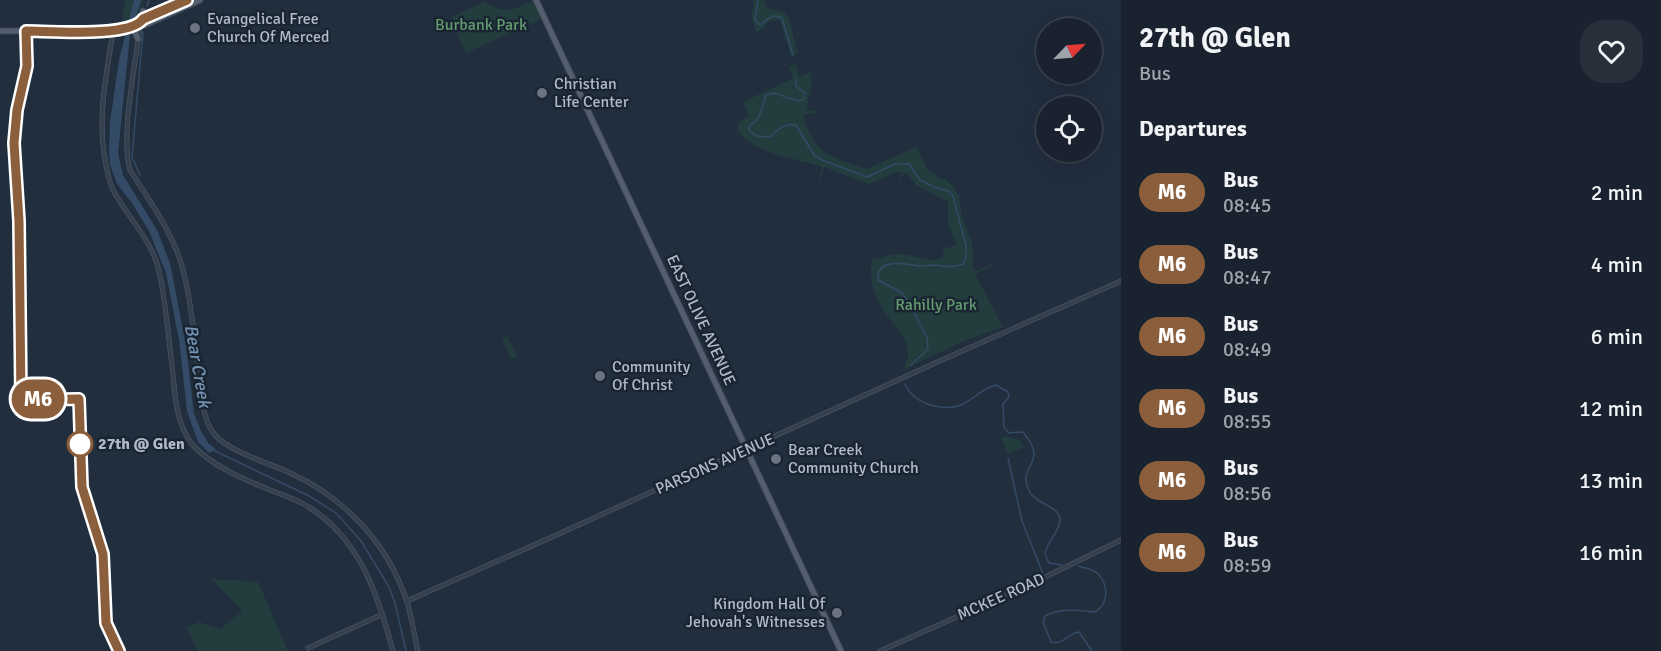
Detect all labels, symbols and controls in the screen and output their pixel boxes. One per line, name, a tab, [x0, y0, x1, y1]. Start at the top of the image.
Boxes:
place label: Evangelical Free Church Of Merced	[207, 9, 329, 47]
park label: Burbank Park	[435, 15, 527, 35]
north arrow	[1036, 18, 1102, 84]
map controls	[1036, 18, 1102, 162]
button: heart	[1580, 20, 1643, 83]
marker: Evangelical Free Church Of Merced	[188, 21, 202, 35]
text: 27th @ Glen	[1139, 21, 1291, 55]
text: Bus	[1139, 61, 1171, 86]
place label: Christian Life Center	[554, 74, 629, 112]
marker: Christian Life Center	[535, 86, 549, 100]
button: locate	[1036, 96, 1102, 162]
text: Departures	[1139, 115, 1247, 142]
text: Bus	[1223, 166, 1258, 193]
text: M6	[1158, 179, 1186, 205]
text: 2 min	[1591, 179, 1643, 206]
text: 08:45	[1223, 193, 1272, 218]
text: Bus	[1223, 238, 1258, 265]
text: M6	[1158, 251, 1186, 277]
text: 4 min	[1591, 251, 1643, 278]
street label: EAST OLIVE AVENUE	[662, 252, 740, 388]
text: 08:47	[1223, 265, 1272, 290]
park label: Rahilly Park	[895, 295, 977, 315]
text: Bus	[1223, 310, 1258, 337]
water label: Bear Creek	[180, 323, 216, 411]
text: M6	[1158, 323, 1186, 349]
text: 6 min	[1591, 323, 1643, 350]
text: 08:49	[1223, 337, 1272, 362]
place label: Community Of Christ	[612, 357, 691, 395]
marker: Community Of Christ	[593, 369, 607, 383]
line badge: M6	[11, 380, 65, 418]
text: Bus	[1223, 382, 1258, 409]
text: M6	[24, 386, 52, 412]
text: M6	[1158, 395, 1186, 421]
text: 12 min	[1579, 395, 1643, 422]
text: 08:55	[1223, 409, 1272, 434]
street label: PARSONS AVENUE	[652, 429, 778, 499]
marker: 27th @ Glen	[67, 431, 93, 457]
place label: 27th @ Glen	[98, 434, 185, 454]
place label: Bear Creek Community Church	[788, 440, 919, 478]
marker: Bear Creek Community Church	[769, 452, 783, 466]
text: Bus	[1223, 454, 1258, 481]
text: M6	[1158, 467, 1186, 493]
text: 13 min	[1579, 467, 1643, 494]
text: 08:56	[1223, 481, 1272, 506]
text: Bus	[1223, 526, 1258, 553]
text: M6	[1158, 539, 1186, 565]
text: 16 min	[1579, 539, 1643, 566]
text: 08:59	[1223, 553, 1272, 578]
street label: MCKEE ROAD	[954, 569, 1048, 625]
place label: Kingdom Hall Of Jehovah's Witnesses	[686, 594, 826, 632]
marker: Kingdom Hall Of Jehovah's Witnesses	[830, 606, 844, 620]

